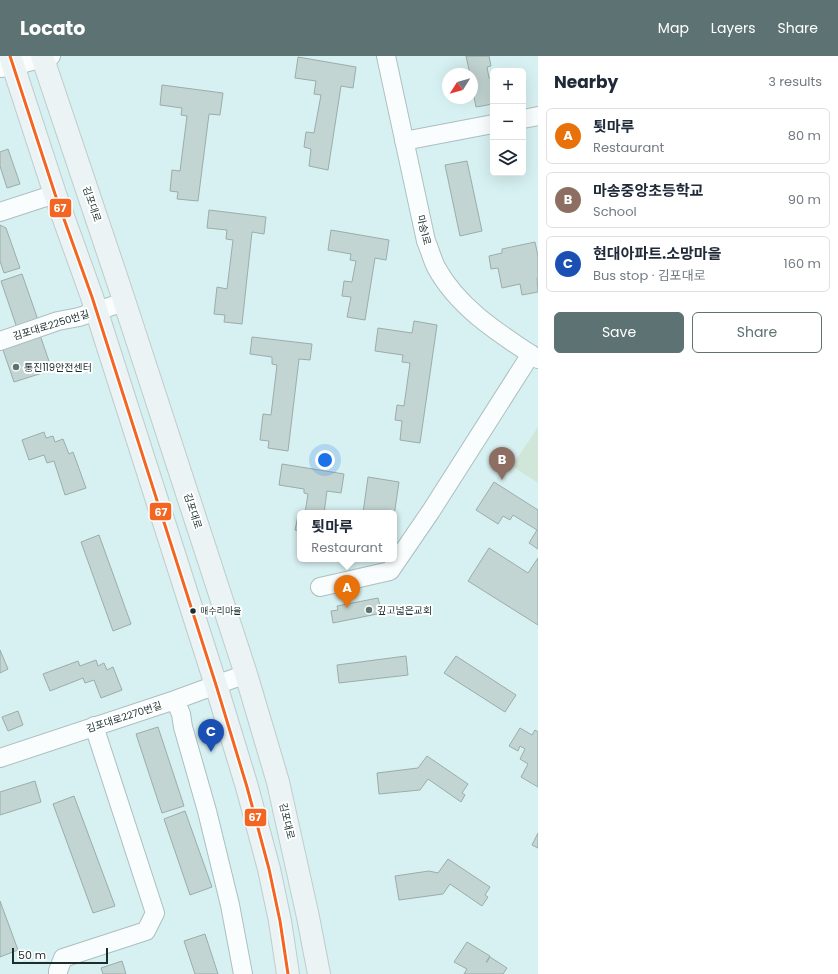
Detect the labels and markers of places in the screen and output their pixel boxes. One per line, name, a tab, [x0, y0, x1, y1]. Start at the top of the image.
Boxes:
place label: 통진119안전센터	[24, 360, 92, 375]
marker: 통진119안전센터	[11, 362, 21, 372]
pin: B	[489, 447, 515, 480]
pin: A	[334, 575, 360, 608]
place label: 깊고넓은교회	[377, 603, 432, 618]
place label: 매수리마을	[200, 605, 241, 617]
marker: 깊고넓은교회	[364, 605, 374, 615]
marker: 매수리마을	[188, 606, 198, 616]
pin: C	[198, 719, 224, 752]

